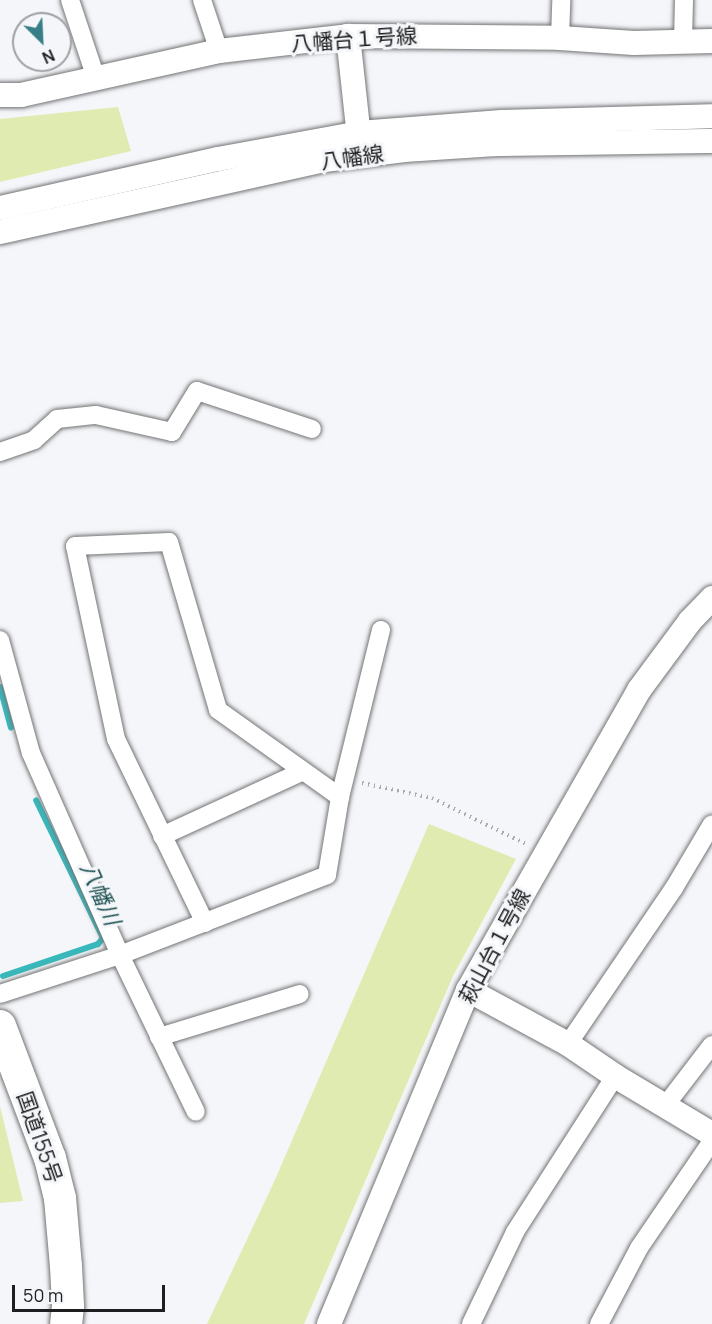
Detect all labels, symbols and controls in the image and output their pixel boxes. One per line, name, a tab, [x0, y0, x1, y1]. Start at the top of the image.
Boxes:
north arrow	[12, 12, 72, 72]
street label: 八幡台１号線	[290, 22, 418, 56]
text: N	[39, 44, 58, 69]
street label: 八幡線	[319, 140, 385, 174]
water label: 八幡川	[75, 858, 125, 930]
street label: 萩山台１号線	[453, 884, 535, 1008]
street label: 国道155号	[13, 1088, 67, 1186]
scale bar	[15, 1273, 168, 1311]
text: 50 m	[23, 1283, 63, 1307]

